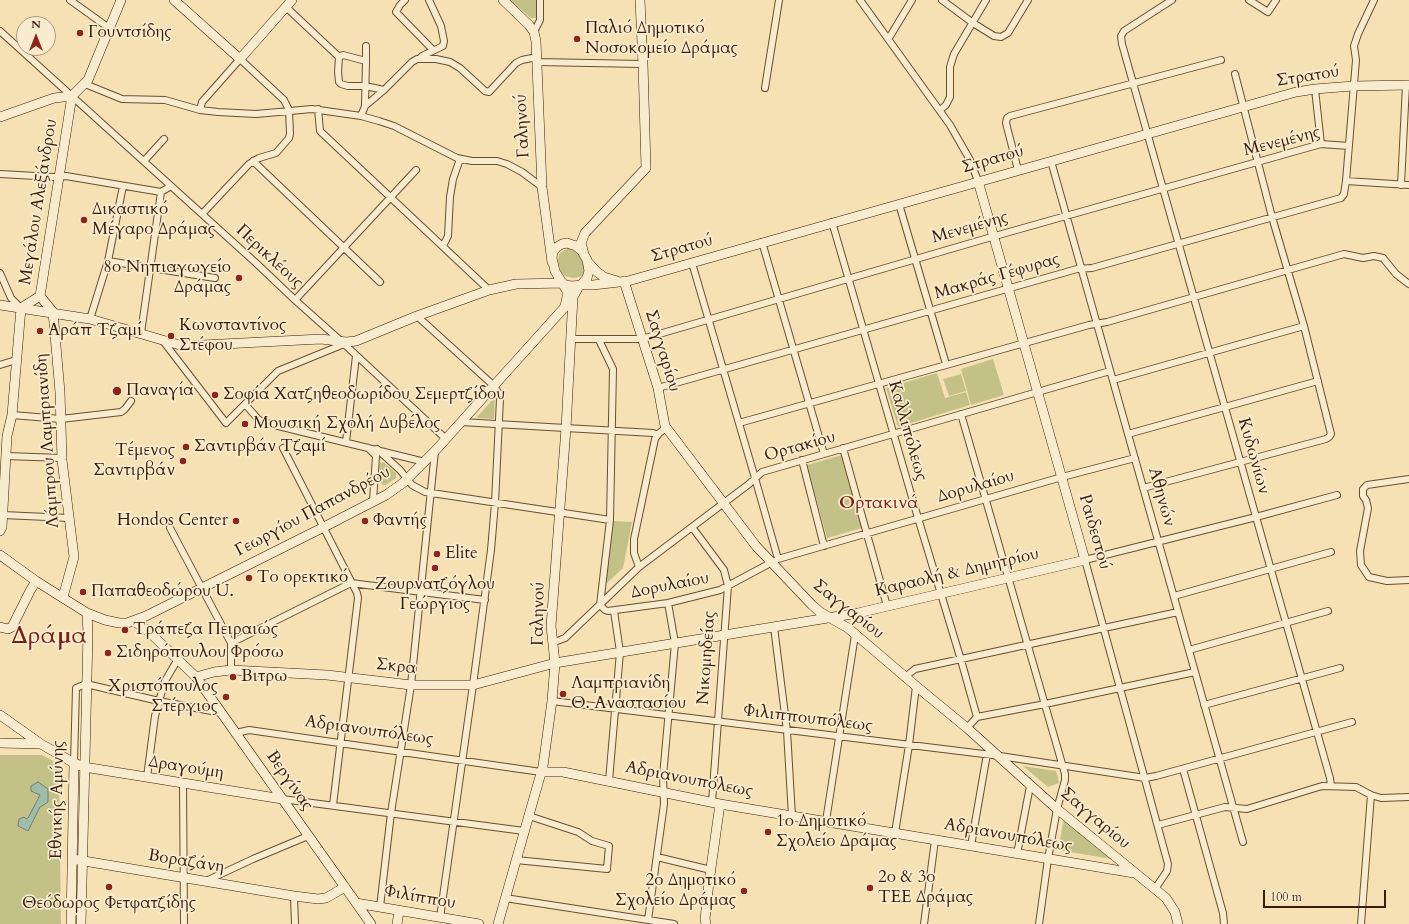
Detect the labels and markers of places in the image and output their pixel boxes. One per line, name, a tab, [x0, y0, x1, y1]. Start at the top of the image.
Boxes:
place label: Παλιό Δημοτικό Νοσοκομείο Δράμας	[585, 19, 738, 59]
place label: Γουντσίδης	[88, 23, 171, 43]
marker: Γουντσίδης	[75, 28, 85, 38]
marker: Παλιό Δημοτικό Νοσοκομείο Δράμας	[572, 34, 582, 44]
place label: Δικαστικό Μέγαρο Δράμας	[92, 200, 215, 240]
marker: Δικαστικό Μέγαρο Δράμας	[79, 215, 89, 225]
place label: 8ο Νηπιαγωγείο Δράμας	[103, 258, 231, 298]
marker: 8ο Νηπιαγωγείο Δράμας	[234, 273, 244, 283]
place label: Κωνσταντίνος Στέφου	[179, 316, 286, 356]
place label: Αράπ Τζαμί	[48, 321, 142, 341]
marker: Αράπ Τζαμί	[35, 326, 45, 336]
marker: Κωνσταντίνος Στέφου	[166, 331, 176, 341]
place label: Παναγία	[126, 381, 194, 401]
marker: Παναγία	[111, 385, 123, 397]
place label: Σοφία Χατζηθεοδωρίδου Σεμερτζίδου	[223, 385, 505, 405]
marker: Σοφία Χατζηθεοδωρίδου Σεμερτζίδου	[210, 390, 220, 400]
place label: Μουσική Σχολή Δυβέλος	[253, 414, 441, 434]
marker: Μουσική Σχολή Δυβέλος	[240, 419, 250, 429]
place label: Σαντιρβάν Τζαμί	[194, 437, 325, 457]
place label: Τέμενος Σαντιρβάν	[93, 441, 175, 481]
marker: Σαντιρβάν Τζαμί	[181, 442, 191, 452]
marker: Τέμενος Σαντιρβάν	[178, 456, 188, 466]
place label: Hondos Center	[117, 511, 228, 531]
place label: Φαντής	[373, 511, 427, 531]
marker: Hondos Center	[231, 516, 241, 526]
marker: Φαντής	[360, 516, 370, 526]
place label: Elite	[445, 544, 478, 564]
marker: Elite	[432, 549, 442, 559]
marker: Ζουρνατζόγλου Γεώργιος	[430, 563, 440, 573]
place label: Το ορεκτικό	[257, 568, 348, 588]
marker: Το ορεκτικό	[244, 573, 254, 583]
place label: Ζουρνατζόγλου Γεώργιος	[375, 575, 495, 615]
place label: Παπαθεοδώρου U.	[91, 582, 234, 602]
marker: Παπαθεοδώρου U.	[78, 587, 88, 597]
place label: Τράπεζα Πειραιώς	[133, 620, 278, 640]
marker: Τράπεζα Πειραιώς	[120, 625, 130, 635]
place label: Σιδηρόπουλου Φρόσω	[116, 643, 284, 663]
marker: Σιδηρόπουλου Φρόσω	[103, 648, 113, 658]
place label: Βιτρω	[241, 667, 287, 687]
marker: Βιτρω	[228, 672, 238, 682]
place label: Λαμπριανίδη Θ. Αναστασίου	[571, 674, 686, 714]
place label: Χριστόπουλος Στέργιος	[108, 677, 218, 717]
marker: Λαμπριανίδη Θ. Αναστασίου	[558, 689, 568, 699]
marker: Χριστόπουλος Στέργιος	[221, 692, 231, 702]
place label: 1ο Δημοτικό Σχολείο Δράμας	[776, 812, 897, 852]
marker: 1ο Δημοτικό Σχολείο Δράμας	[763, 827, 773, 837]
place label: 2ο & 3ο ΤΕΕ Δράμας	[878, 868, 973, 908]
place label: 2ο Δημοτικό Σχολείο Δράμας	[615, 871, 736, 911]
marker: Θεόδωρος Φετφατζίδης	[104, 882, 114, 892]
marker: 2ο & 3ο ΤΕΕ Δράμας	[865, 883, 875, 893]
marker: 2ο Δημοτικό Σχολείο Δράμας	[739, 886, 749, 896]
place label: Θεόδωρος Φετφατζίδης	[22, 894, 196, 914]

